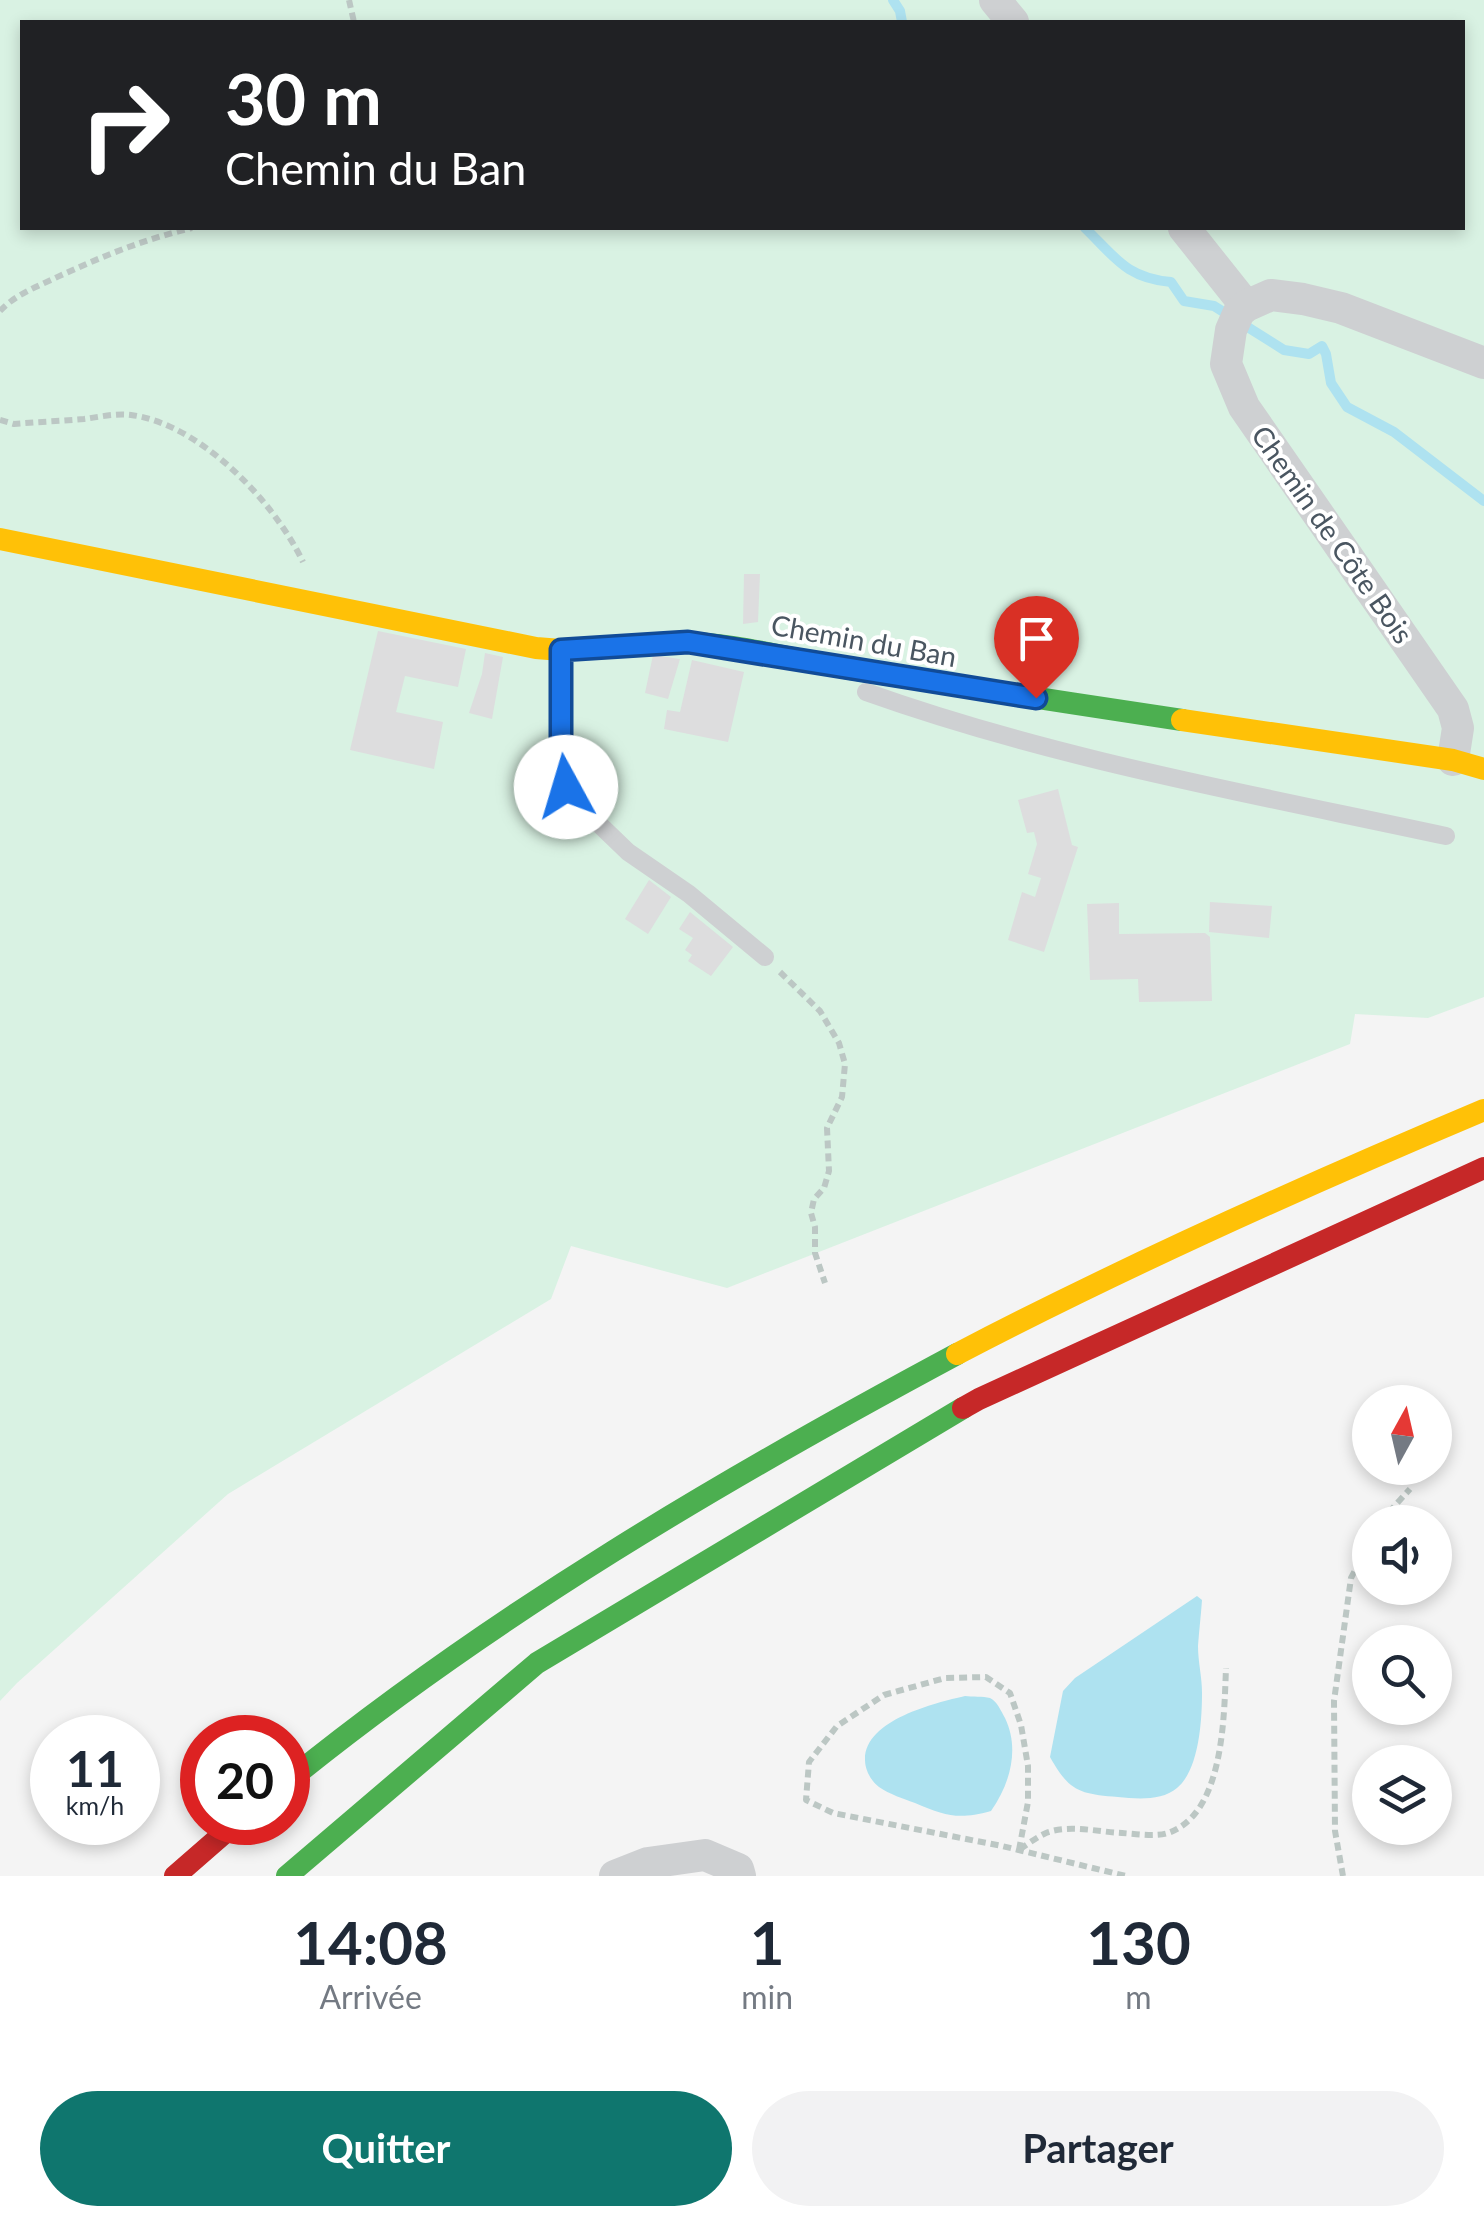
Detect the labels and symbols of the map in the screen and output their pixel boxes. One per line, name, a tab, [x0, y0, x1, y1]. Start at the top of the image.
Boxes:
street label: Chemin de Côte Bois	[1245, 419, 1421, 649]
pin	[994, 596, 1079, 699]
street label: Chemin du Ban	[769, 607, 959, 673]
position arrow	[514, 735, 618, 839]
north arrow	[1352, 1385, 1452, 1485]
speed limit sign: 20	[180, 1715, 310, 1845]

